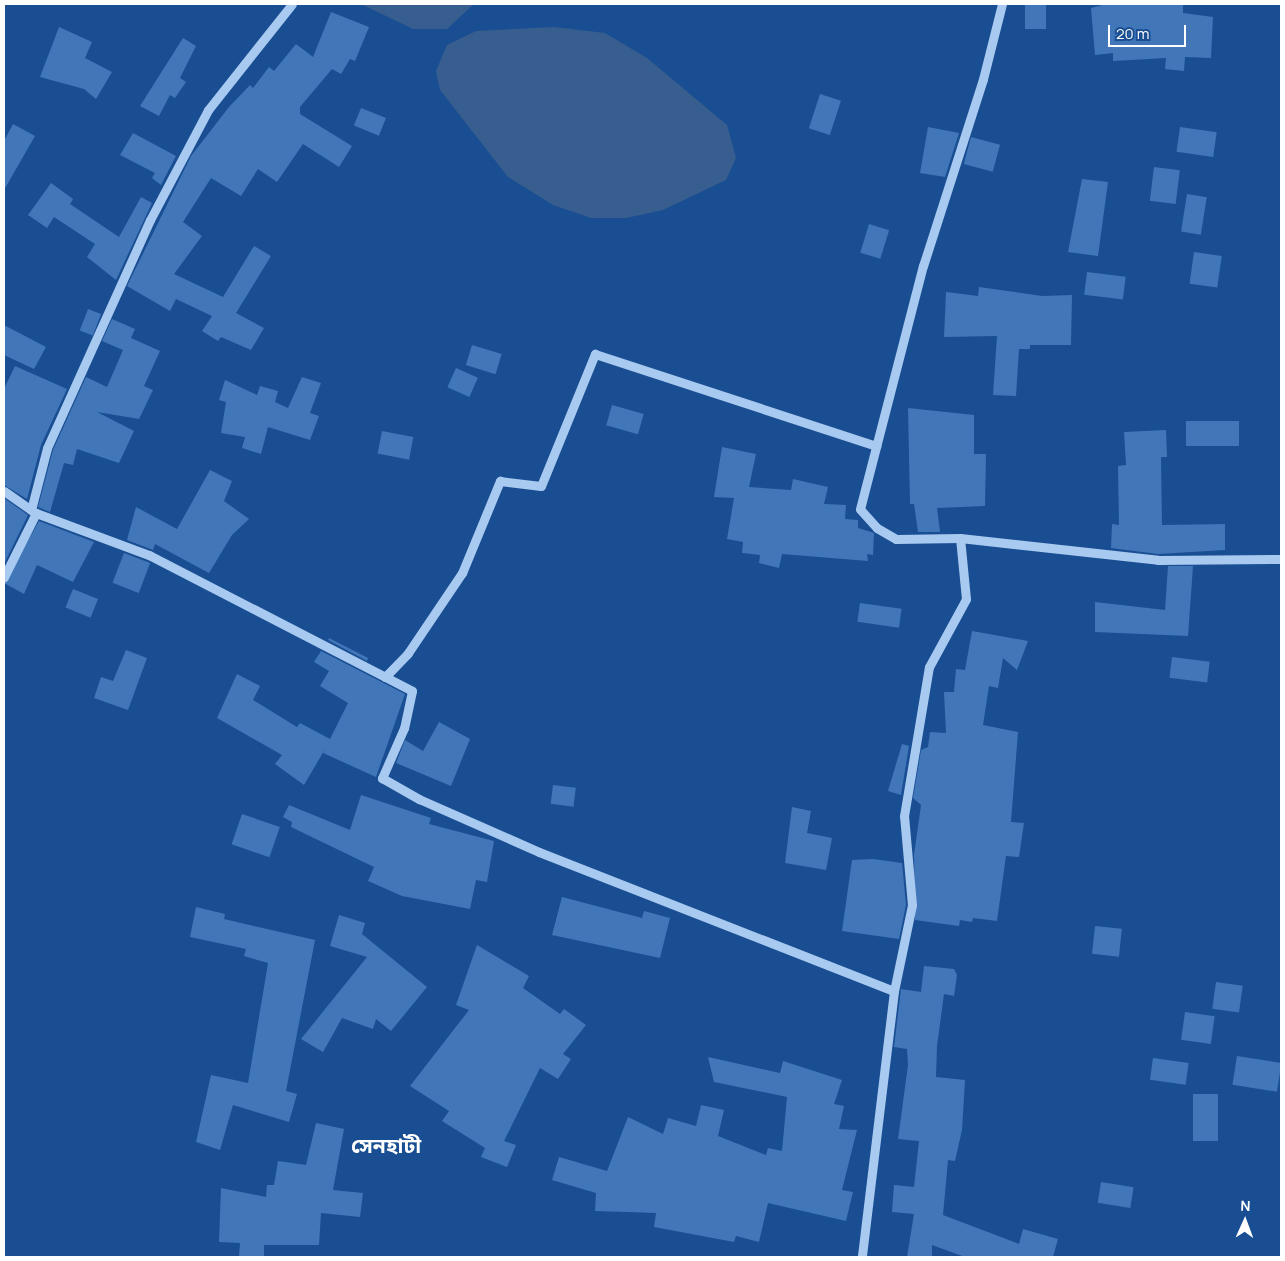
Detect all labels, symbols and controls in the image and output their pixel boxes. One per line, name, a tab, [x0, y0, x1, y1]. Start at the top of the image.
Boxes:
scale bar	[1110, 15, 1188, 47]
text: 20 m	[1116, 23, 1149, 44]
district label: সেনহাটী	[351, 1132, 421, 1158]
north arrow	[1220, 1196, 1270, 1246]
text: N	[1240, 1196, 1251, 1215]

